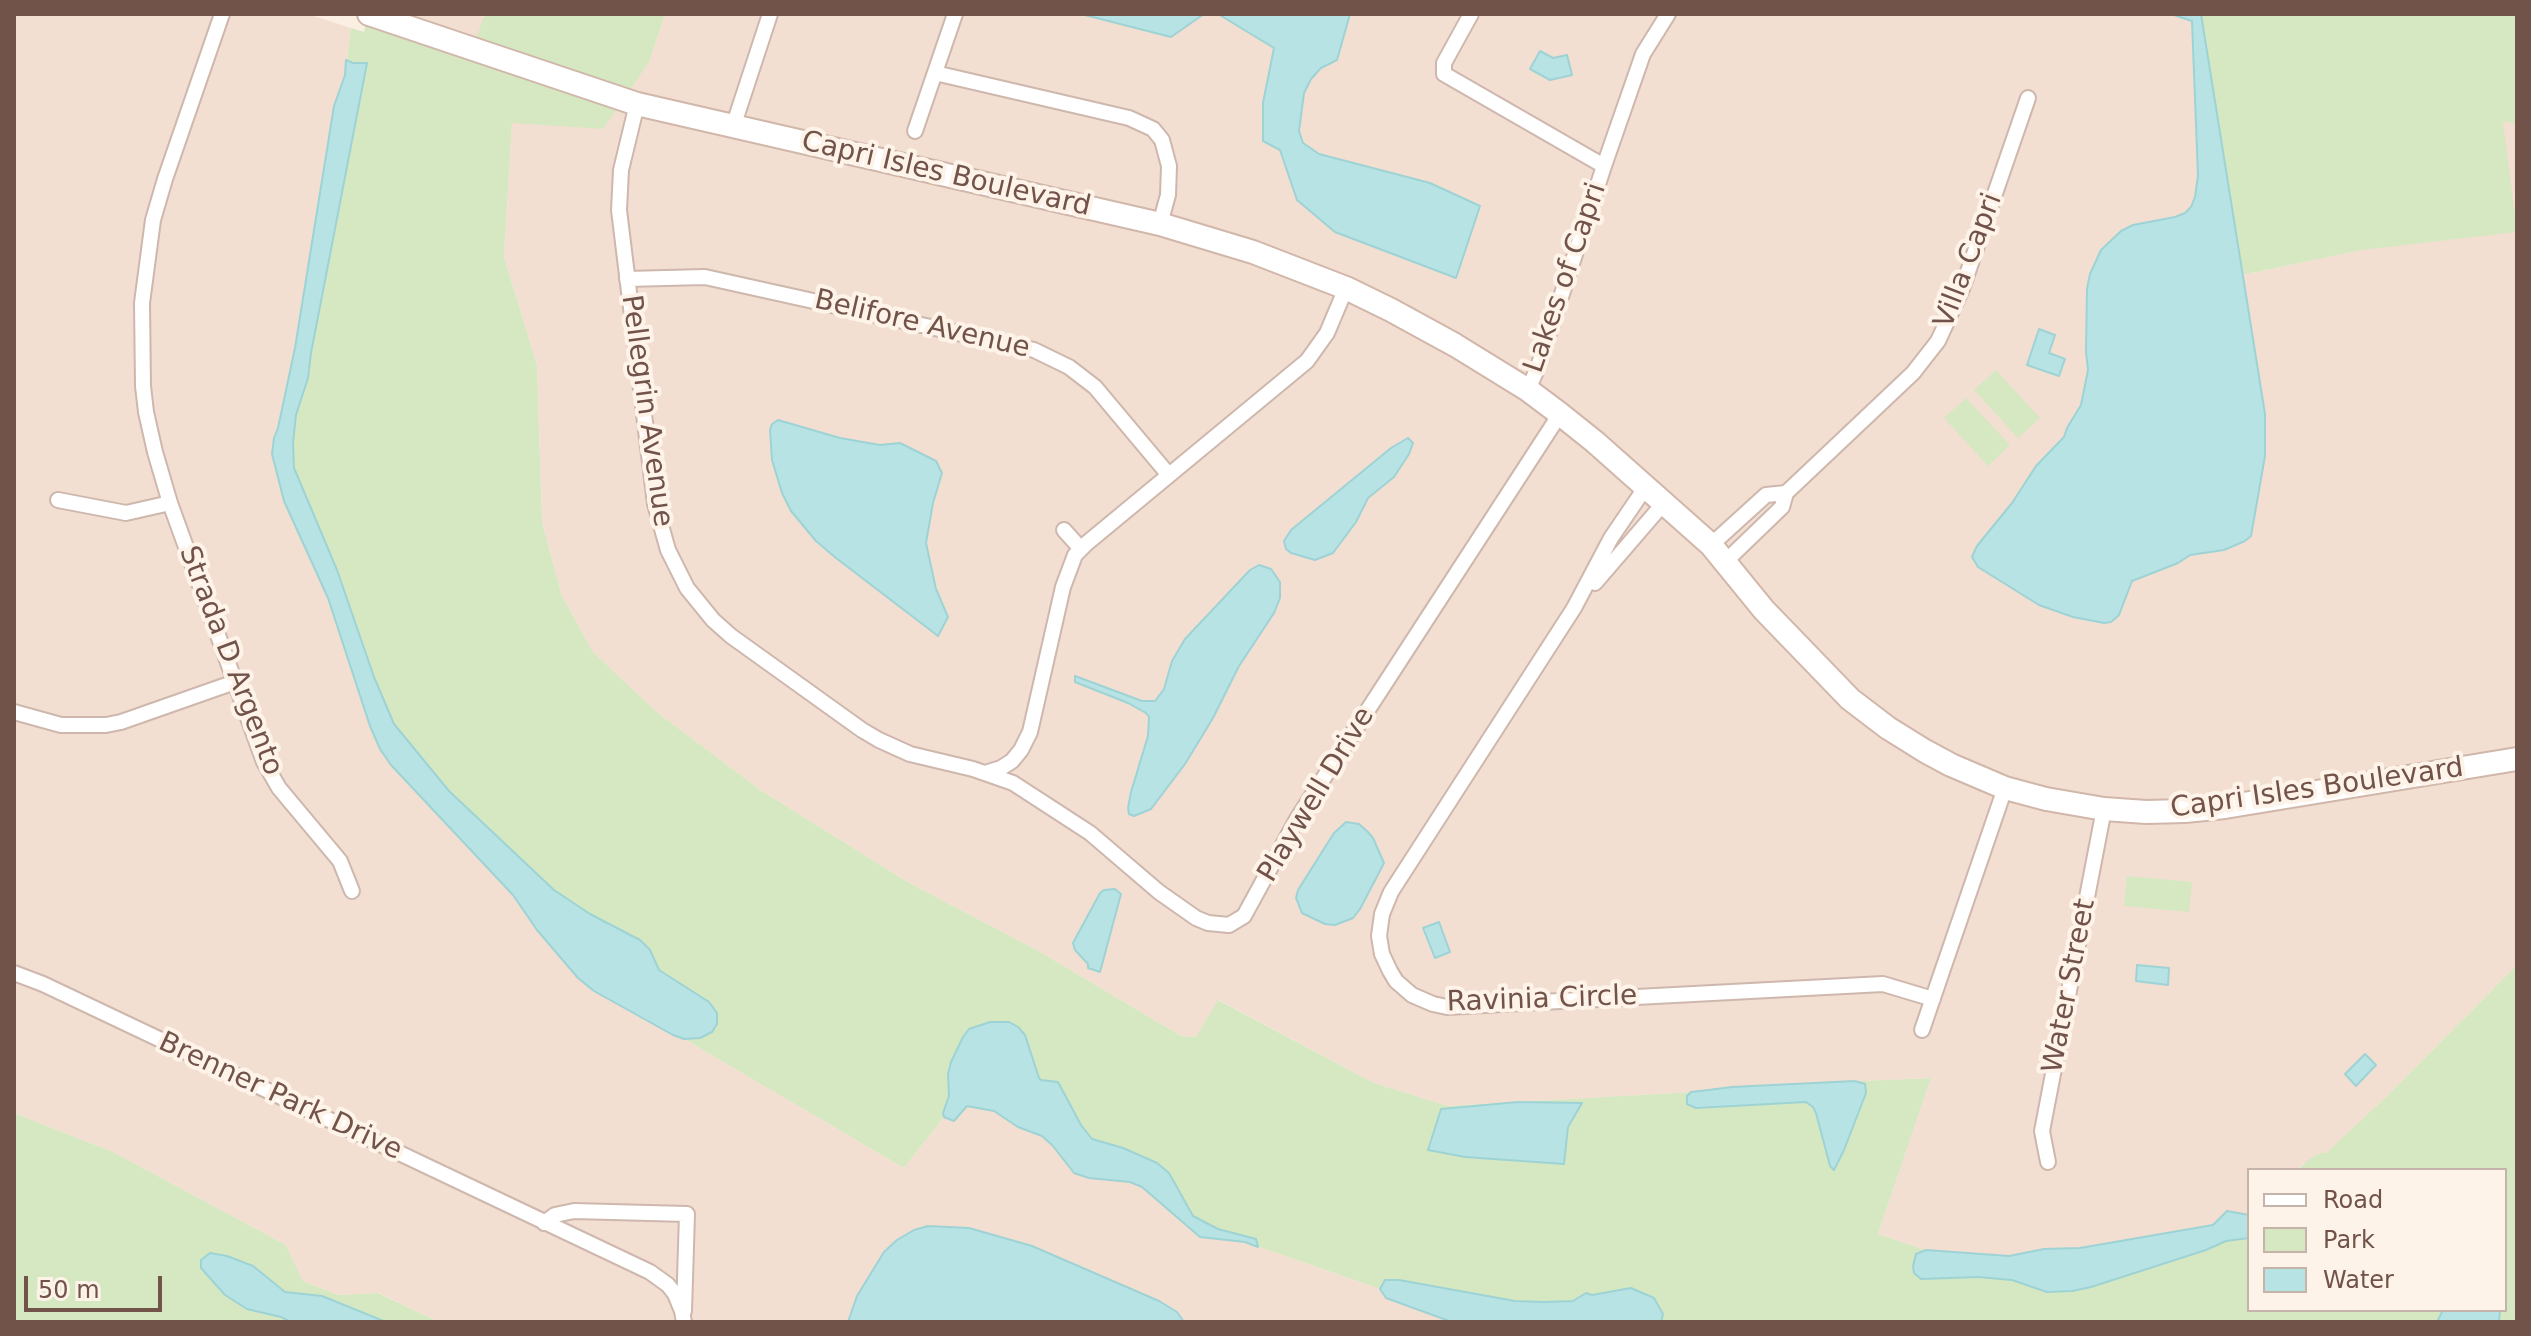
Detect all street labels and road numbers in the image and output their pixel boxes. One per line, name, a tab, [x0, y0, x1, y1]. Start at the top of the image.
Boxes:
street label: Capri Isles Boulevard	[798, 125, 1094, 225]
street label: Lakes of Capri	[1518, 179, 1614, 377]
street label: Villa Capri	[1928, 189, 2010, 333]
street label: Belifore Avenue	[811, 284, 1033, 366]
street label: Pellegrin Avenue	[613, 293, 679, 529]
street label: Strada D Argento	[171, 542, 289, 780]
street label: Playwell Drive	[1252, 702, 1382, 888]
street label: Capri Isles Boulevard	[2168, 752, 2466, 826]
street label: Water Street	[2037, 896, 2103, 1076]
street label: Ravinia Circle	[1446, 980, 1638, 1020]
street label: Brenner Park Drive	[153, 1026, 407, 1168]

